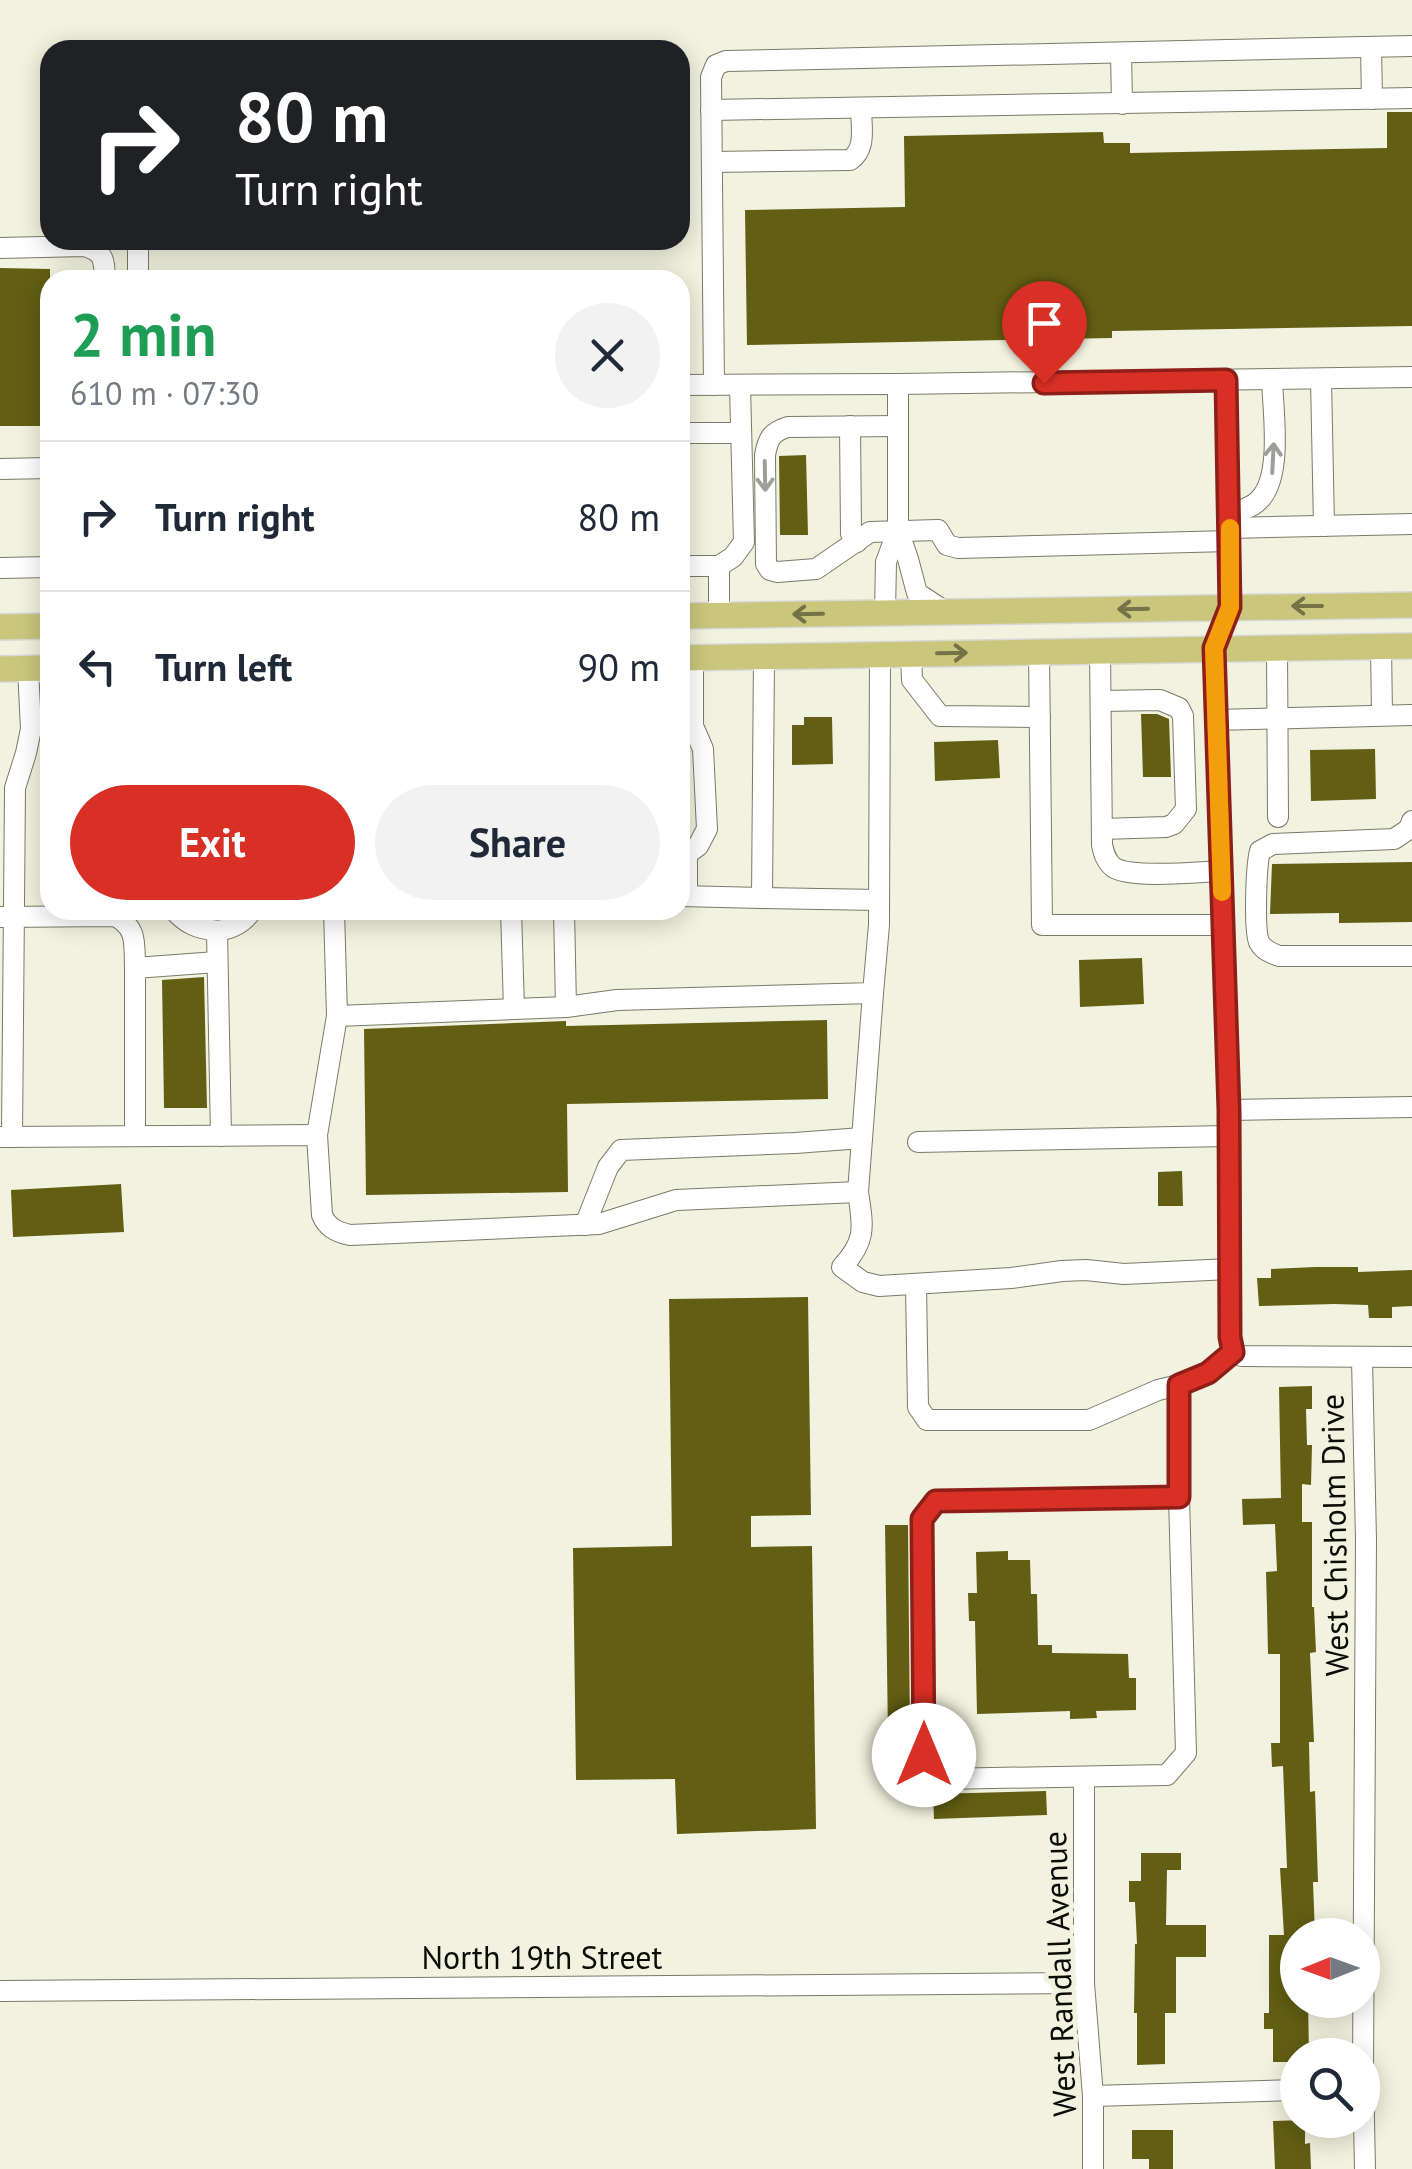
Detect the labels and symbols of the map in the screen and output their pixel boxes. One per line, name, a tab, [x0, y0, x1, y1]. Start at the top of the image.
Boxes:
pin	[1002, 281, 1087, 384]
one-way arrow	[1264, 443, 1283, 475]
one-way arrow	[756, 460, 774, 492]
one-way arrow	[1292, 597, 1324, 616]
one-way arrow	[1118, 599, 1150, 618]
one-way arrow	[793, 604, 825, 623]
one-way arrow	[936, 644, 968, 663]
street label: West Chisholm Drive	[1311, 1393, 1357, 1677]
position arrow	[872, 1703, 976, 1807]
street label: West Randall Avenue	[1033, 1831, 1085, 2117]
north arrow	[1280, 1918, 1380, 2018]
street label: North 19th Street	[422, 1936, 663, 1978]

